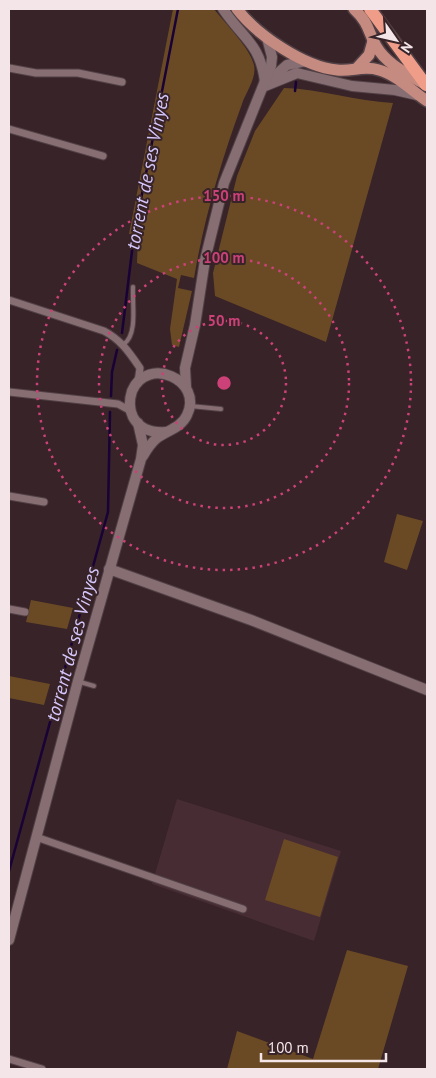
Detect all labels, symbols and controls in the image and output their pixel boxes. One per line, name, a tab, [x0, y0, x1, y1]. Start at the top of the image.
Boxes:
north arrow	[371, 15, 421, 65]
text: N	[397, 38, 417, 56]
water label: torrent de ses Vinyes	[120, 90, 174, 251]
text: 150 m	[203, 186, 245, 205]
text: 100 m	[203, 248, 245, 267]
text: 50 m	[208, 311, 240, 330]
centre of rings	[215, 374, 233, 392]
water label: torrent de ses Vinyes	[40, 564, 104, 724]
scale bar	[261, 1030, 386, 1062]
text: 100 m	[268, 1038, 309, 1057]

